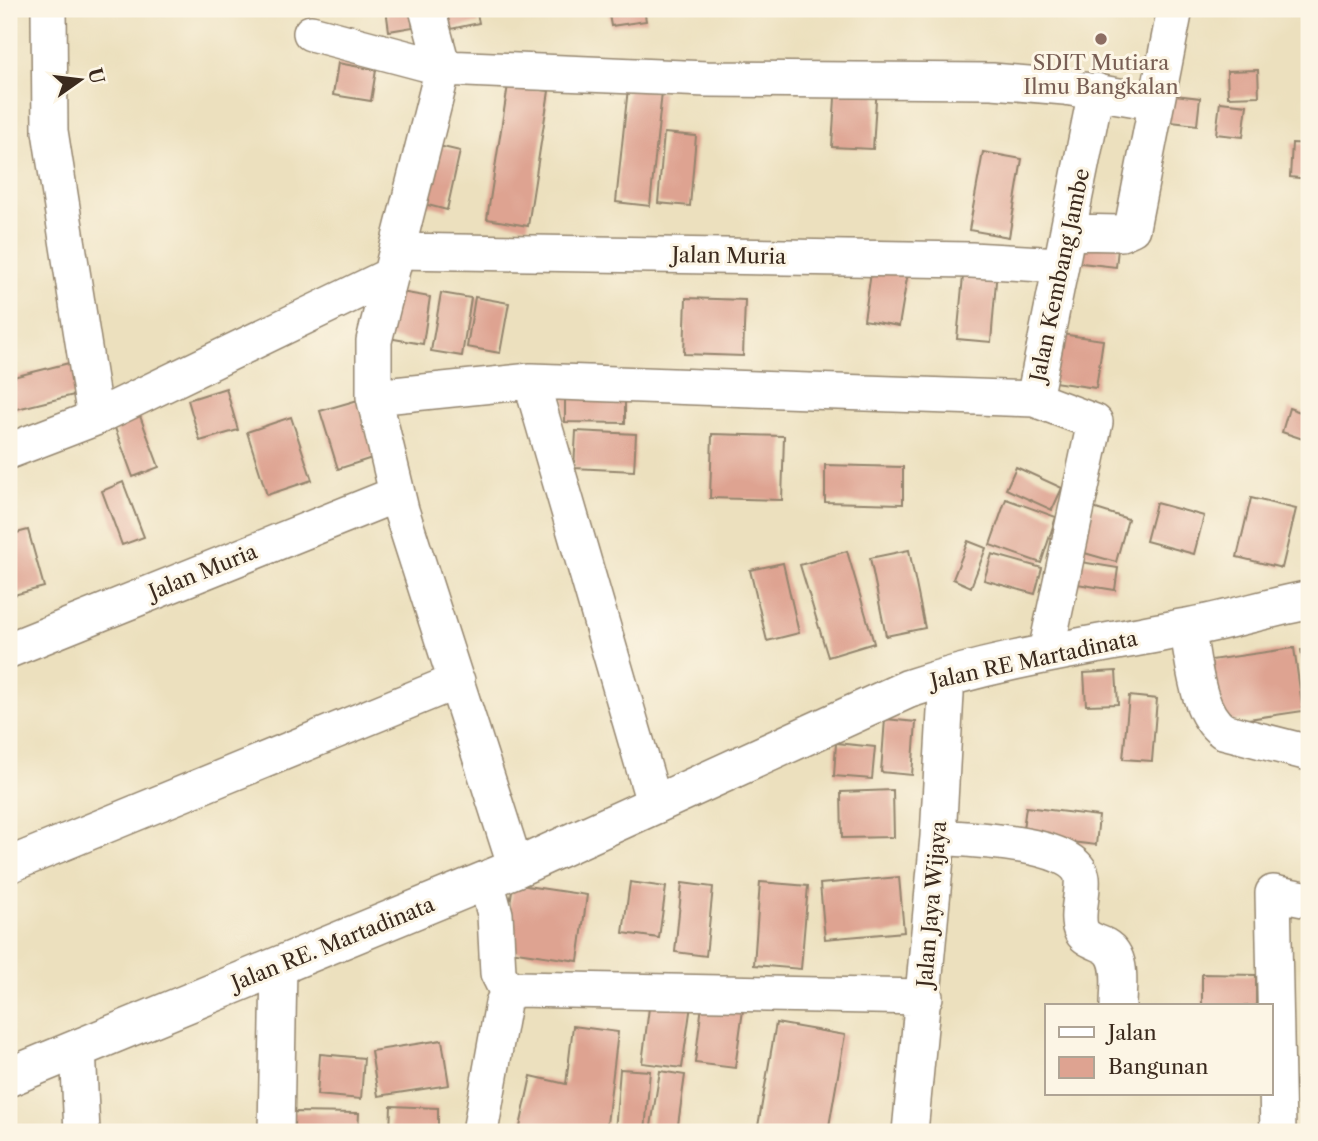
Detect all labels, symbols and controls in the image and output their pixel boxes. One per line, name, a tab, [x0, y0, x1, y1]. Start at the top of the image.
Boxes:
marker: SDIT Mutiara Ilmu Bangkalan	[1093, 31, 1109, 47]
north arrow	[46, 46, 116, 116]
place label: SDIT Mutiara Ilmu Bangkalan	[1023, 50, 1179, 99]
text: U	[83, 66, 109, 87]
street label: Jalan Kembang Jambe	[1024, 166, 1094, 387]
street label: Jalan Muria	[669, 242, 787, 269]
street label: Jalan Muria	[142, 538, 261, 606]
street label: Jalan RE Martadinata	[925, 625, 1141, 694]
street label: Jalan Jaya Wijaya	[912, 819, 951, 991]
street label: Jalan RE. Martadinata	[225, 891, 439, 997]
legend	[1045, 1004, 1272, 1096]
text: Jalan	[1105, 1020, 1157, 1045]
text: Bangunan	[1108, 1054, 1208, 1079]

